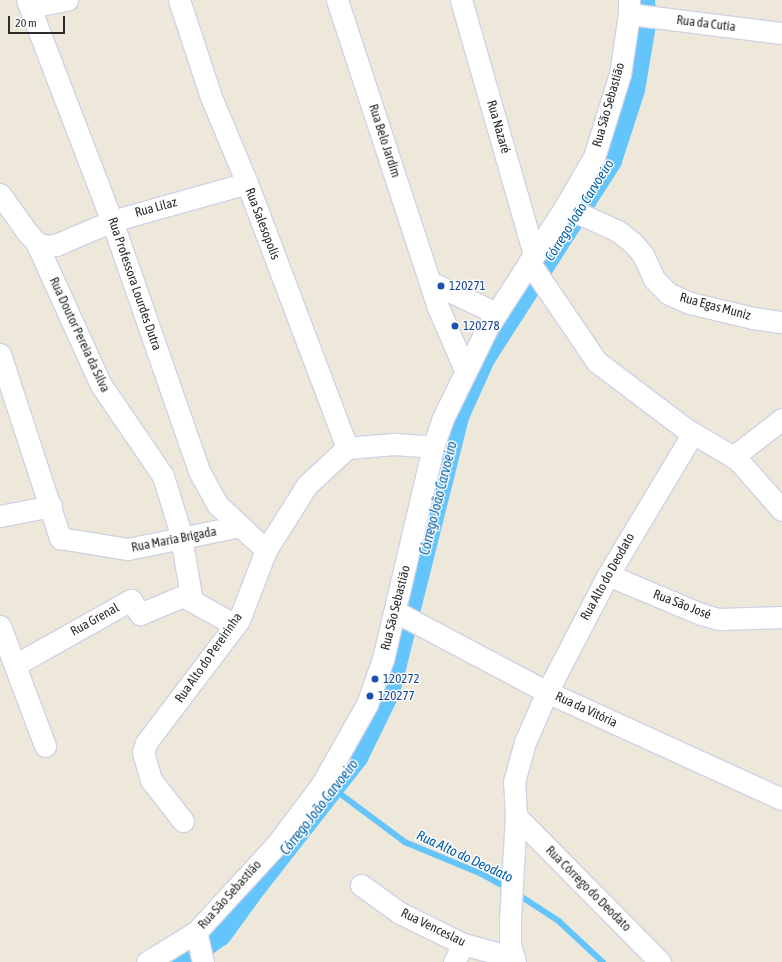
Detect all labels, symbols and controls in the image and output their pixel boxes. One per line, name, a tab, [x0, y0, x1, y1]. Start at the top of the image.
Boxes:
scale bar	[10, 8, 67, 34]
street label: Rua da Cutia	[676, 13, 736, 35]
text: 20 m	[15, 16, 37, 30]
street label: Rua São Sebastião	[590, 61, 628, 149]
street label: Rua Nazaré	[483, 99, 513, 155]
street label: Rua Belo Jardim	[365, 102, 403, 180]
water label: Córrego João Carvoeiro	[541, 156, 617, 264]
street label: Rua Salesopolis	[241, 186, 283, 262]
street label: Rua Lilaz	[133, 195, 179, 221]
street label: Rua Professora Lourdes Dutra	[104, 215, 164, 353]
street label: Rua Doutor Pereia da Silva	[45, 275, 113, 395]
place label: 120271	[449, 278, 486, 294]
marker: 120271	[436, 281, 446, 291]
street label: Rua Egas Muniz	[678, 290, 752, 324]
place label: 120278	[463, 318, 500, 334]
marker: 120278	[450, 321, 460, 331]
water label: Córrego João Carvoeiro	[416, 439, 460, 557]
street label: Rua Maria Brigada	[130, 524, 218, 556]
street label: Rua Alto do Deodato	[578, 531, 638, 623]
street label: Rua São Sebastião	[378, 564, 414, 652]
street label: Rua São José	[651, 587, 713, 623]
street label: Rua Grenal	[68, 600, 122, 640]
street label: Rua Alto do Pereirinha	[172, 610, 246, 706]
place label: 120272	[383, 671, 420, 687]
marker: 120272	[370, 674, 380, 684]
place label: 120277	[378, 688, 415, 704]
street label: Rua da Vitória	[553, 689, 619, 731]
marker: 120277	[365, 691, 375, 701]
water label: Córrego João Carvoeiro	[276, 756, 362, 858]
water label: Rua Alto do Deodato	[414, 826, 516, 886]
street label: Rua Córrego do Deodato	[542, 843, 634, 935]
street label: Rua São Sebastião	[195, 857, 265, 933]
street label: Rua Venceslau	[398, 906, 468, 950]

